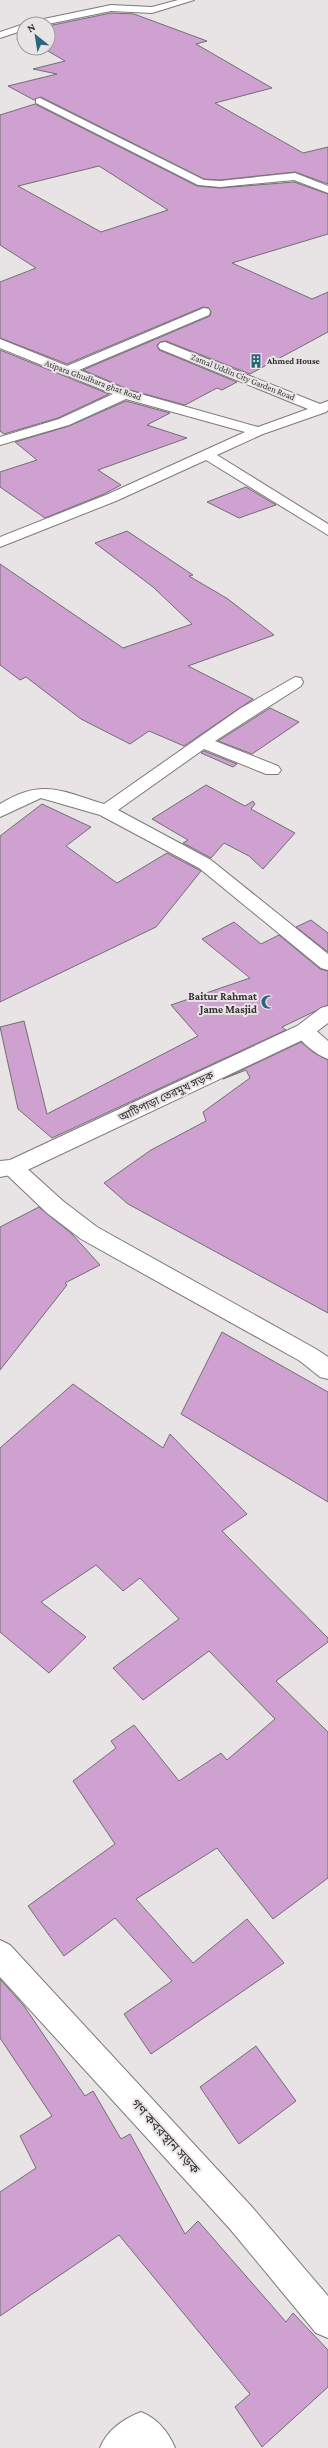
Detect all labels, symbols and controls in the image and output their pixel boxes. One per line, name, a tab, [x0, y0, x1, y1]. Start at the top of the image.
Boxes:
north arrow	[16, 16, 56, 56]
text: N	[25, 20, 38, 34]
street label: Zamal Uddin City Garden Road	[190, 352, 297, 403]
building icon: Ahmed House	[248, 353, 264, 369]
place label: Ahmed House	[266, 356, 320, 366]
street label: Atipara Ghudhara ghat Road	[43, 358, 143, 402]
place label: Baitur Rahmat Jame Masjid	[188, 990, 257, 1016]
mosque icon: Baitur Rahmat Jame Masjid	[260, 994, 276, 1010]
street label: আটিপাড়া তেরমুখ সড়ক	[116, 1069, 216, 1125]
street label: গণ কবরস্থান সড়ক	[128, 2096, 203, 2177]

